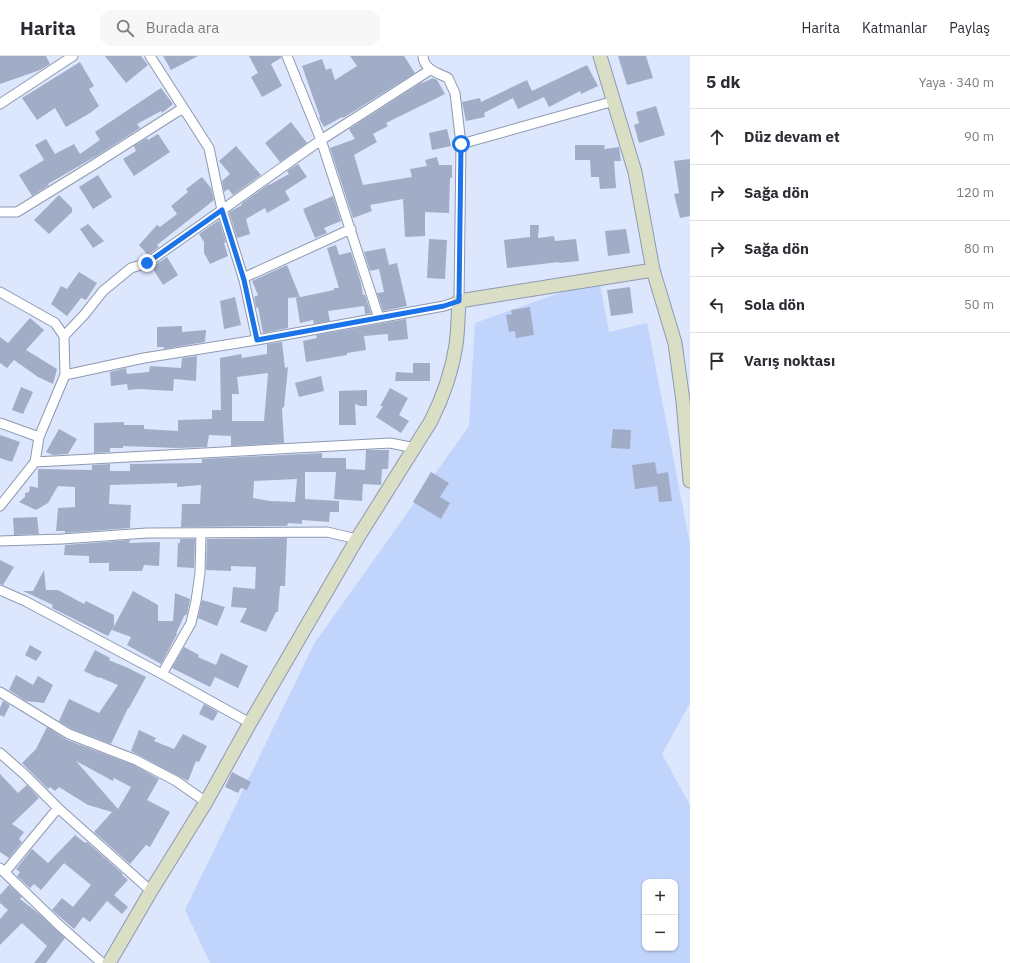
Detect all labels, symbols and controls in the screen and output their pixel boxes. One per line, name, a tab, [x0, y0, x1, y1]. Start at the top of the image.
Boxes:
search box	[100, 10, 380, 46]
text: Harita	[20, 16, 76, 40]
icon: search	[114, 17, 136, 39]
text: Burada ara	[146, 18, 219, 37]
text: Harita	[802, 19, 840, 37]
text: Katmanlar	[862, 19, 927, 37]
text: Paylaş	[949, 19, 990, 37]
text: 5 dk	[706, 71, 740, 93]
text: Yaya · 340 m	[919, 74, 994, 91]
icon: ahead	[706, 126, 728, 148]
text: Düz devam et	[744, 127, 840, 146]
text: 90 m	[964, 128, 994, 145]
route start	[452, 135, 470, 153]
icon: right	[706, 182, 728, 204]
text: Sağa dön	[744, 183, 809, 202]
text: 120 m	[956, 184, 994, 201]
icon: right	[706, 238, 728, 260]
text: Sağa dön	[744, 239, 809, 258]
text: 80 m	[964, 240, 994, 257]
route end	[138, 254, 156, 272]
icon: left	[706, 294, 728, 316]
text: Sola dön	[744, 295, 805, 314]
text: 50 m	[964, 296, 994, 313]
icon: arrive	[706, 350, 728, 372]
text: Varış noktası	[744, 351, 835, 370]
map controls	[642, 879, 678, 951]
button: +	[642, 879, 678, 915]
button: −	[642, 915, 678, 951]

